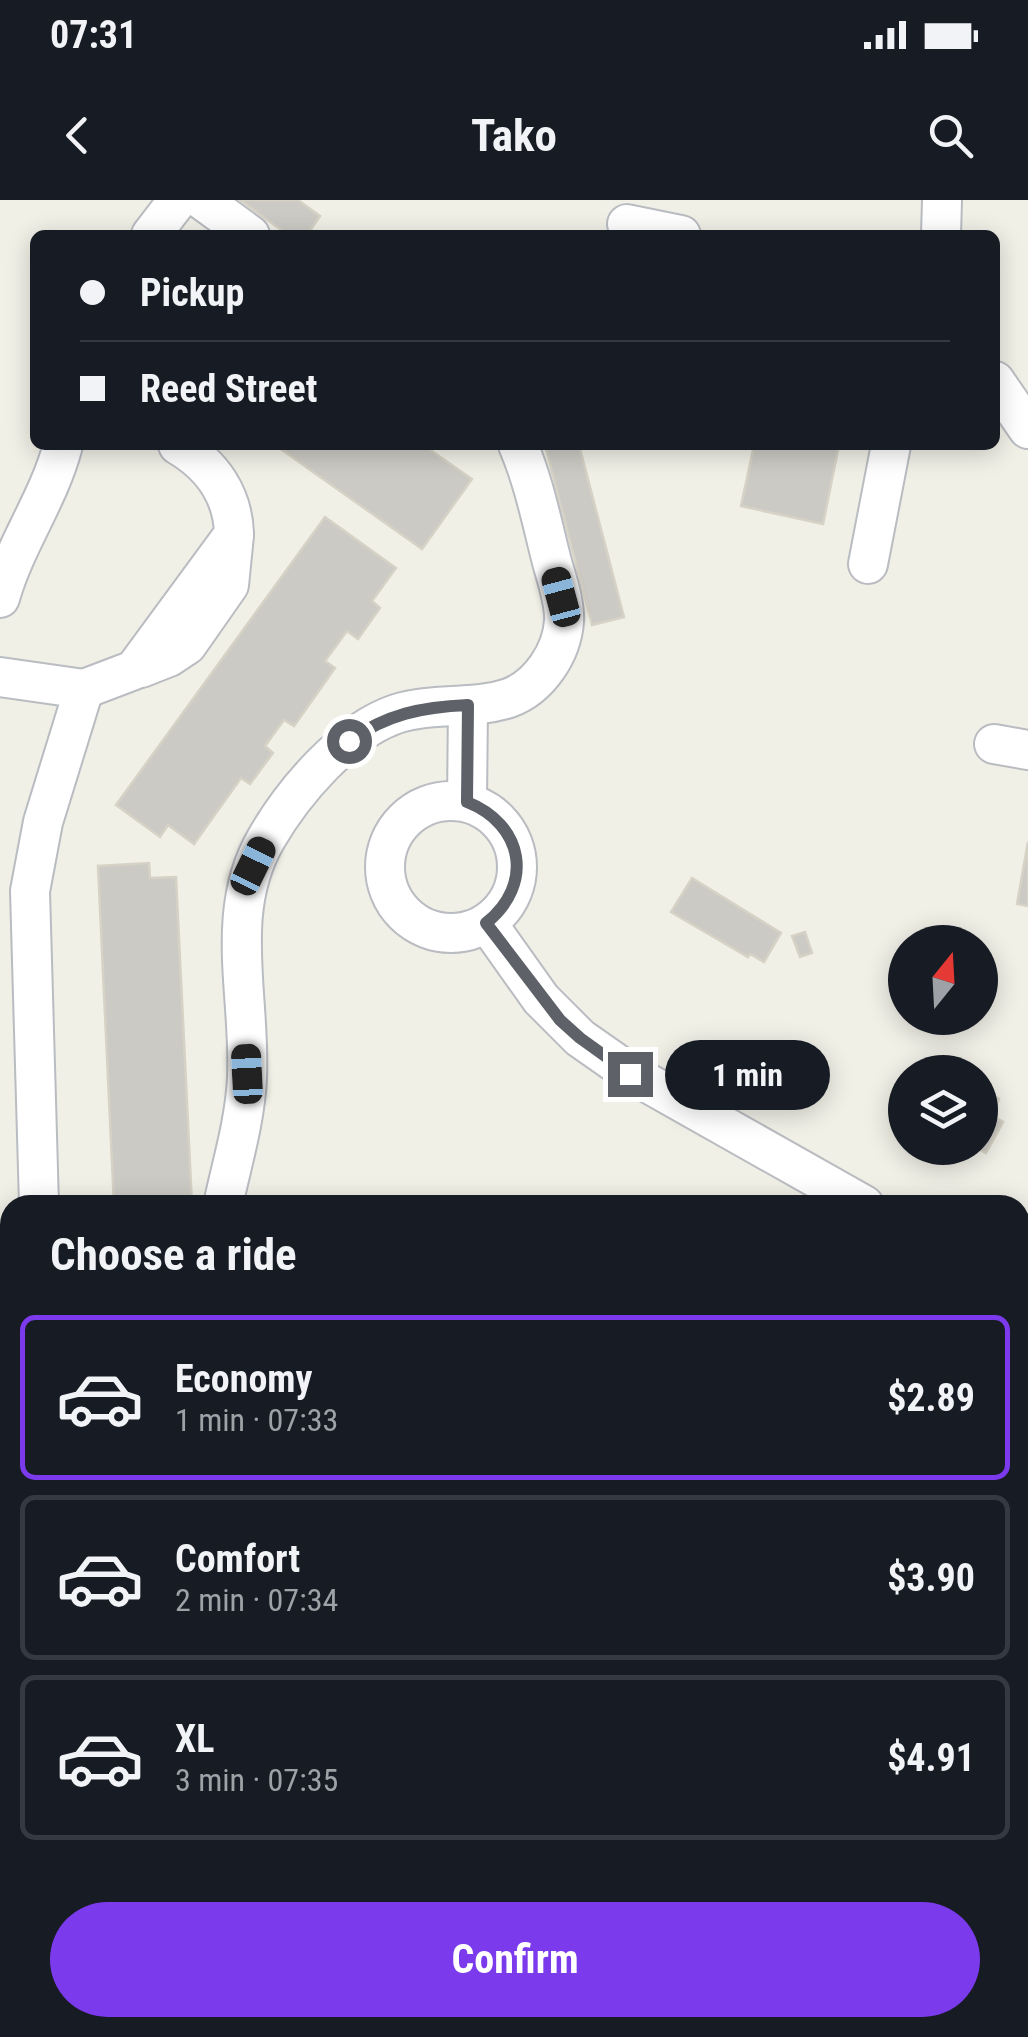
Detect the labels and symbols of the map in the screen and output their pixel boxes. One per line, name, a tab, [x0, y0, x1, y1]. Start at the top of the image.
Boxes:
car	[539, 564, 583, 630]
route start	[327, 719, 372, 764]
car	[226, 832, 280, 900]
north arrow	[888, 925, 998, 1035]
callout: 1 min	[665, 1039, 830, 1109]
car	[230, 1043, 264, 1105]
route end	[608, 1052, 653, 1097]

